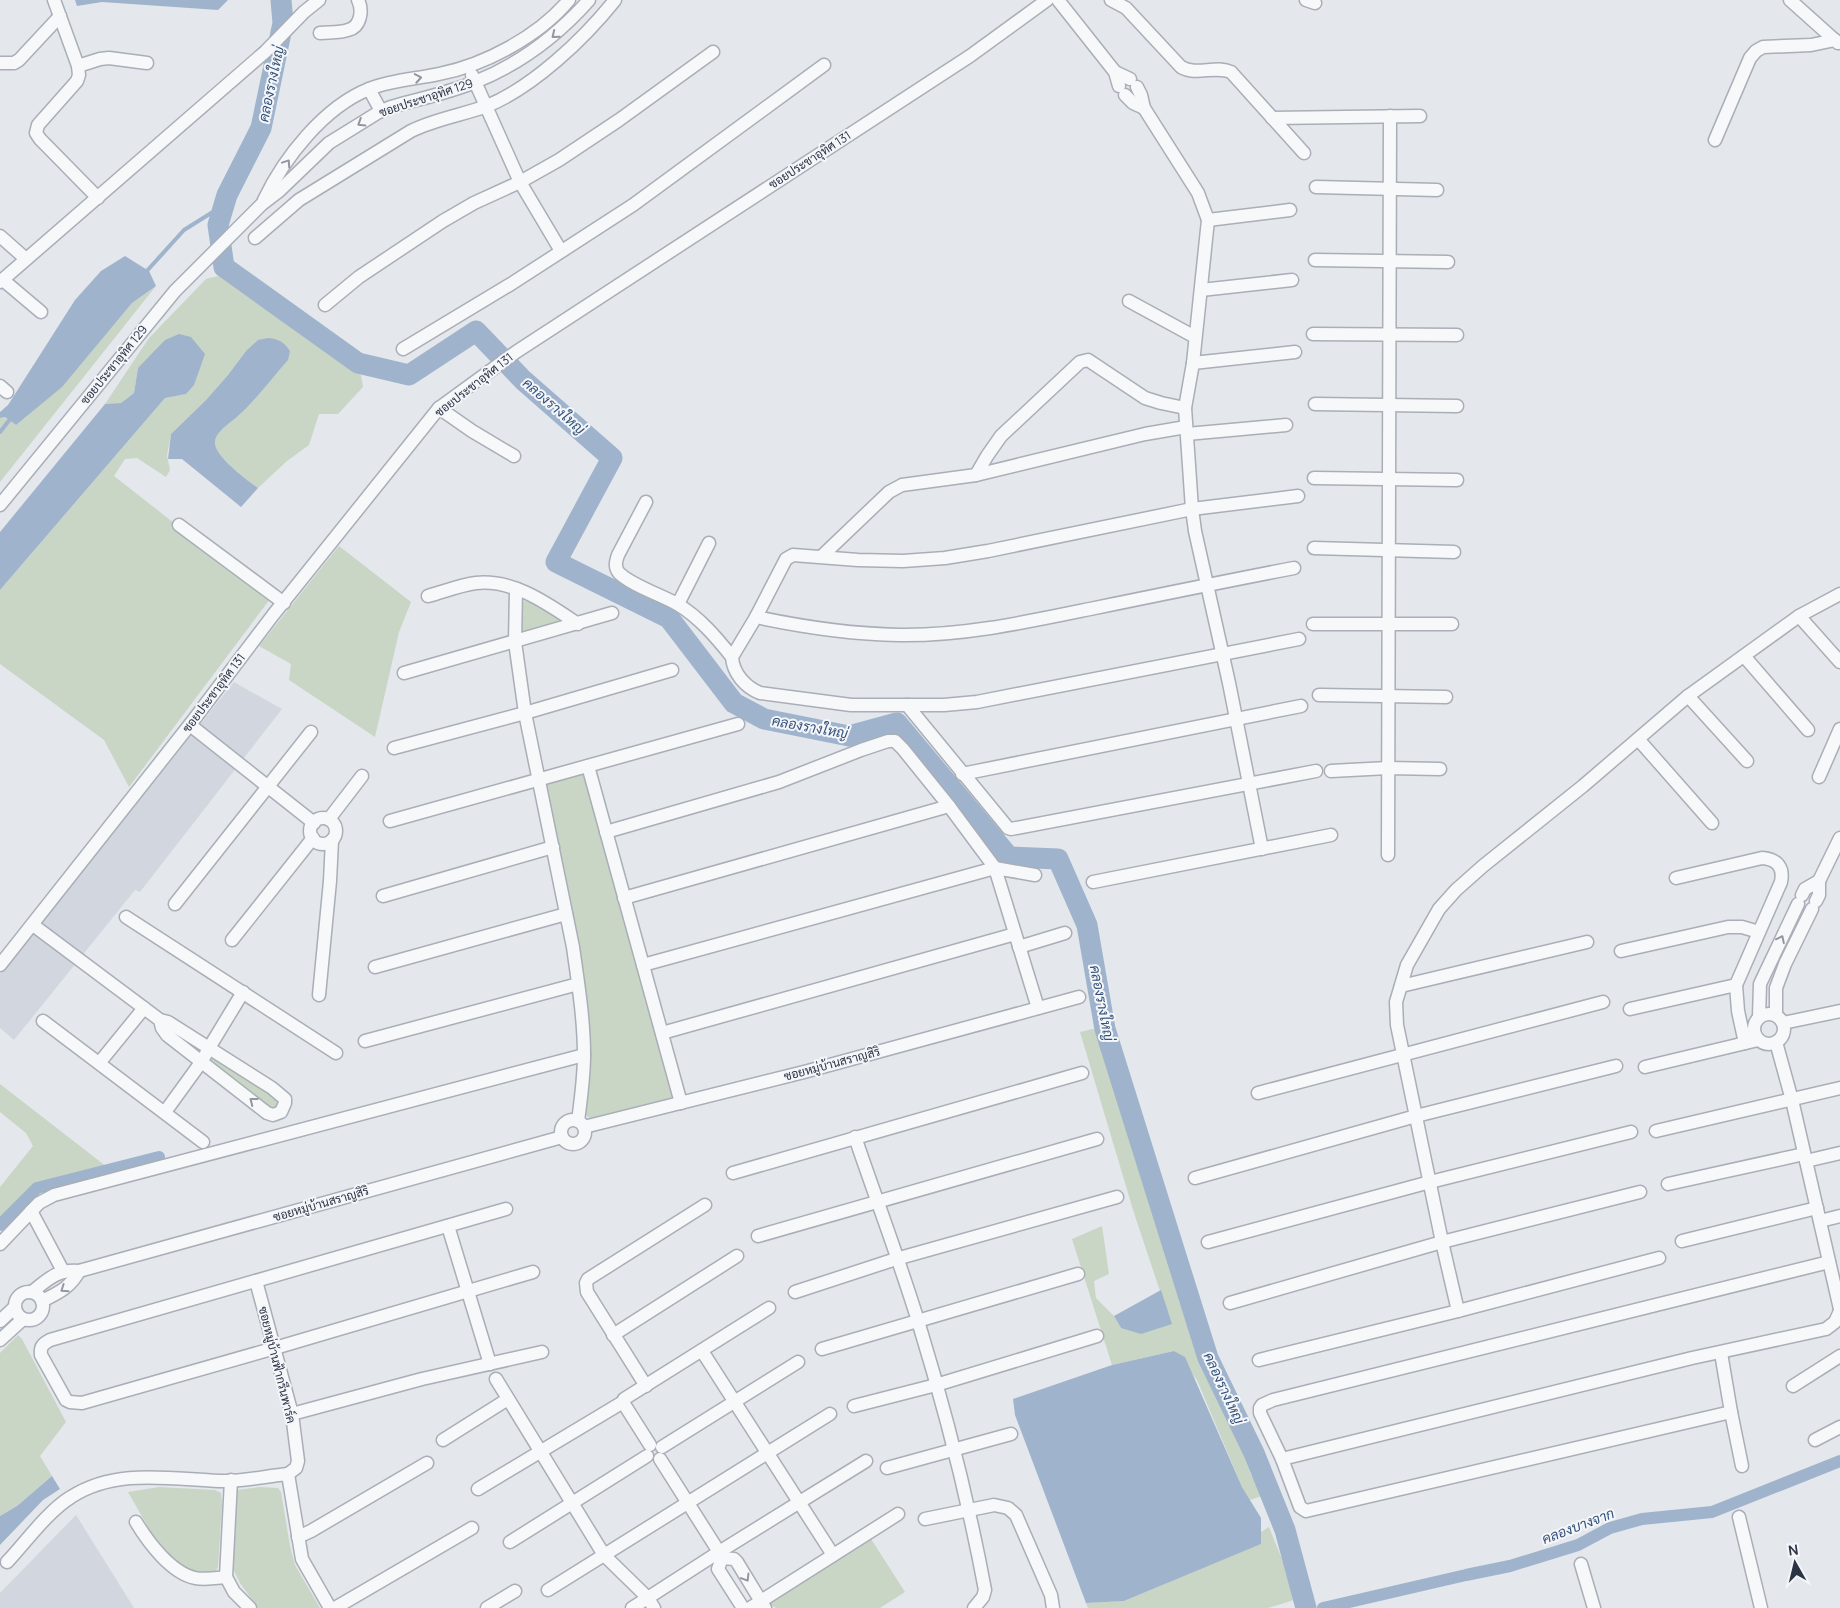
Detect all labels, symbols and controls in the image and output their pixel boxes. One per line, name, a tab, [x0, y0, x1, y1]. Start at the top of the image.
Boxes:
one-way arrow	[552, 29, 561, 37]
water label: คลองรางใหญ่	[253, 43, 288, 124]
street label: ซอยประชาอุทิศ 129	[377, 74, 475, 122]
one-way arrow	[414, 74, 422, 84]
one-way arrow	[358, 116, 367, 126]
street label: ซอยประชาอุทิศ 131	[765, 127, 855, 193]
one-way arrow	[281, 159, 290, 169]
street label: ซอยประชาอุทิศ 129	[76, 321, 152, 409]
street label: ซอยประชาอุทิศ 131	[431, 349, 517, 421]
water label: คลองรางใหญ่	[519, 373, 590, 439]
street label: ซอยประชาอุทิศ 131	[178, 650, 250, 736]
water label: คลองรางใหญ่	[771, 710, 851, 743]
one-way arrow	[1775, 935, 1786, 944]
water label: คลองรางใหญ่	[1086, 963, 1119, 1044]
street label: ซอยหมู่บ้านสราญสิริ	[782, 1042, 882, 1085]
one-way arrow	[250, 1099, 259, 1107]
street label: ซอยหมู่บ้านสราญสิริ	[271, 1182, 371, 1225]
one-way arrow	[60, 1283, 69, 1292]
street label: ซอยหมู่บ้านฟ้ากรีนพาร์ค	[255, 1305, 300, 1425]
water label: คลองรางใหญ่	[1200, 1349, 1250, 1428]
water label: คลองบางจาก	[1539, 1503, 1617, 1548]
north arrow	[1770, 1538, 1820, 1588]
text: N	[1787, 1540, 1799, 1560]
one-way arrow	[740, 1573, 750, 1582]

